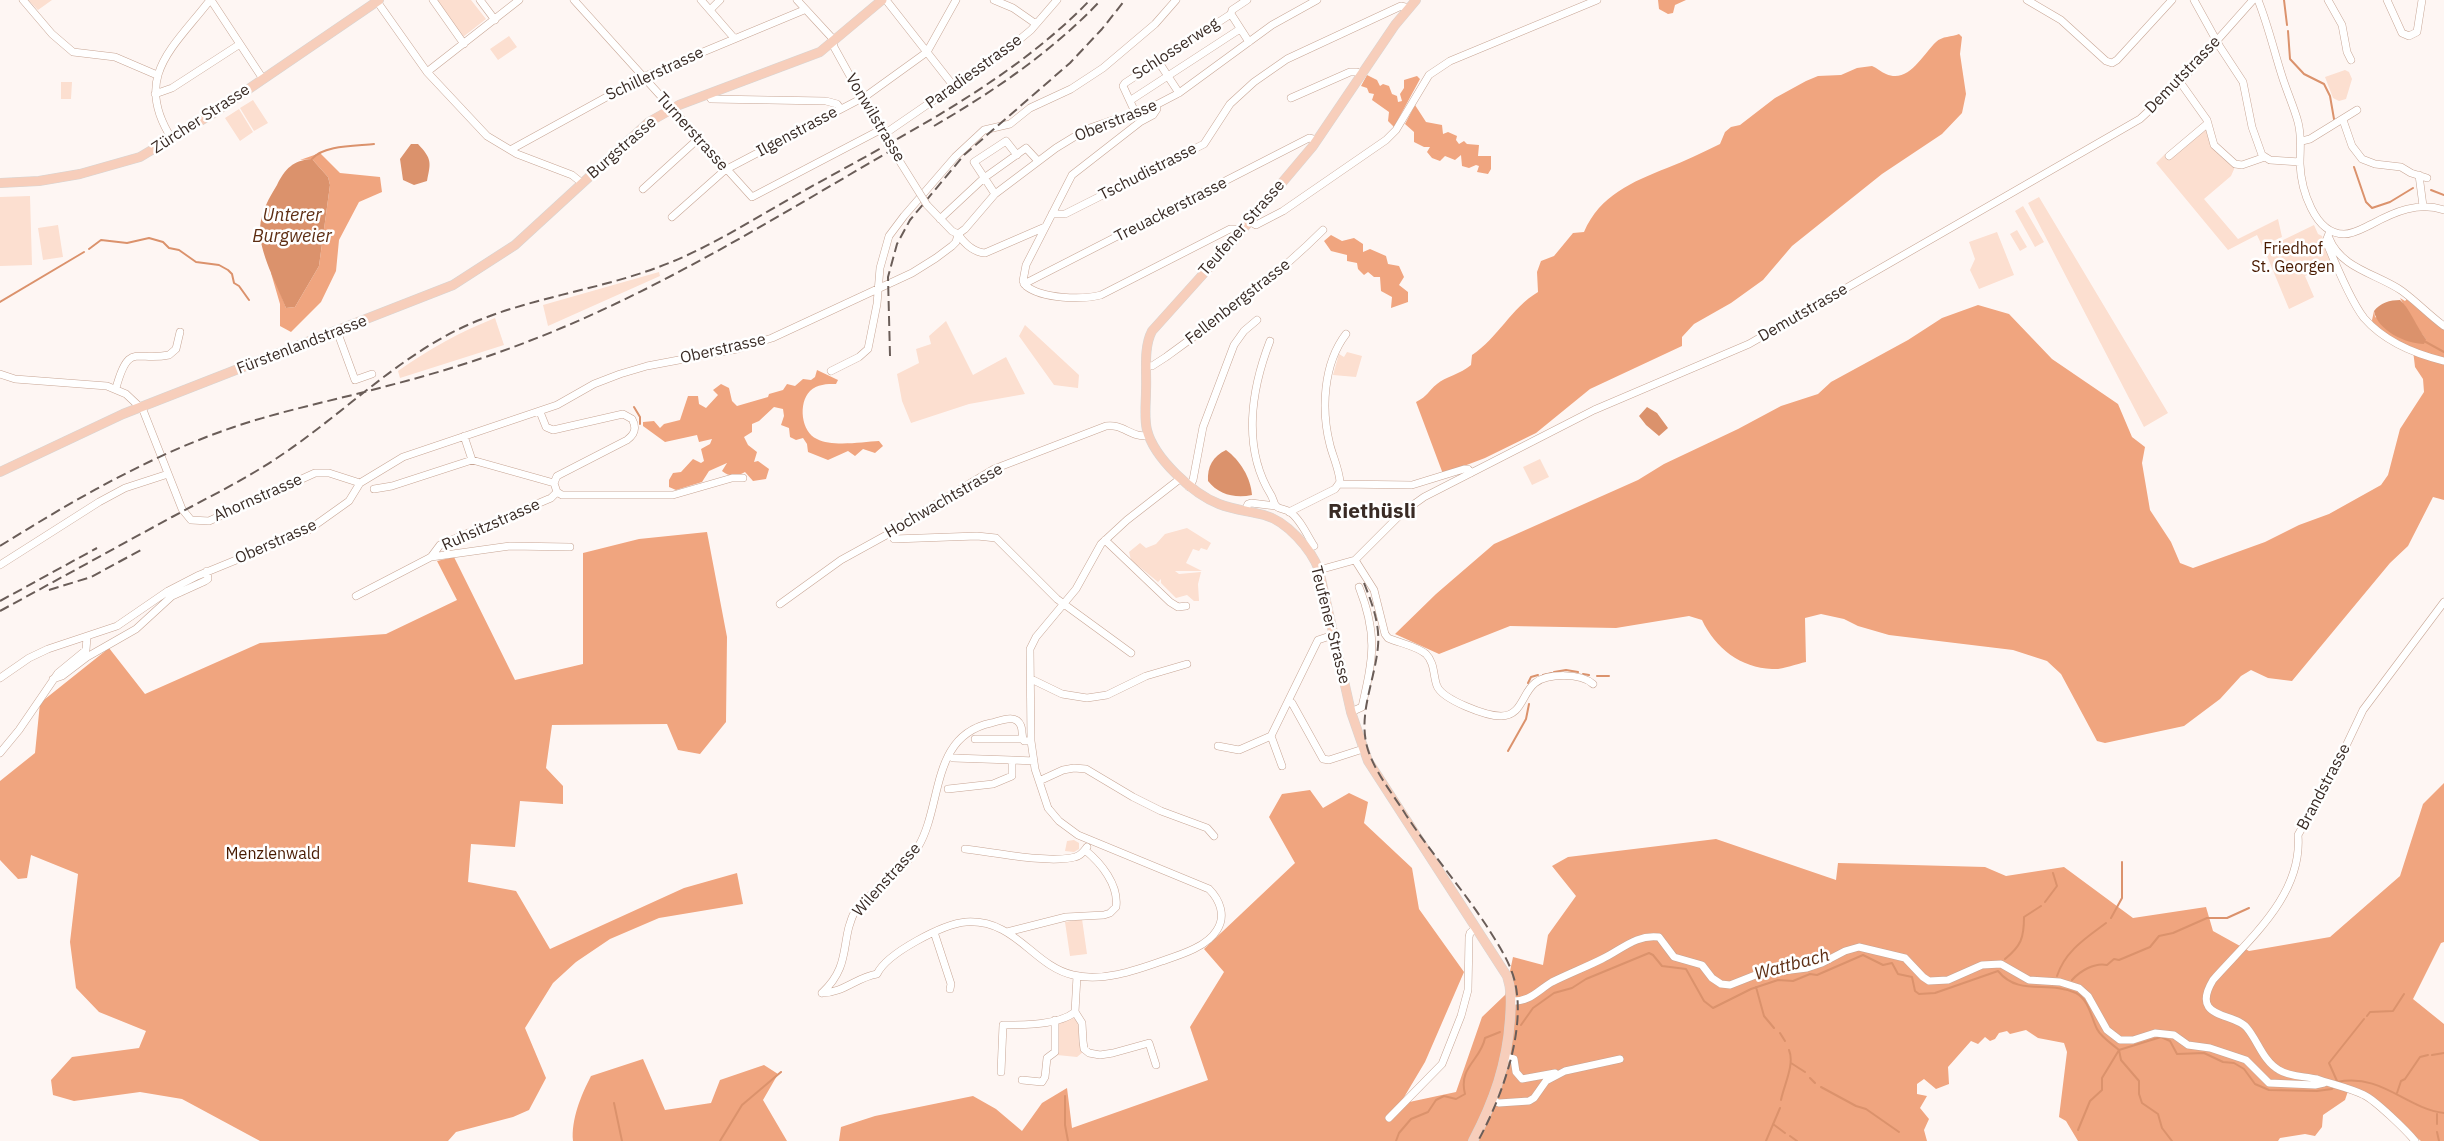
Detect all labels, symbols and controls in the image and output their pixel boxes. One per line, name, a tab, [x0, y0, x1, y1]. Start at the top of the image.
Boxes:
street label: Schlosserweg	[1129, 14, 1223, 84]
street label: Paradiesstrasse	[922, 31, 1026, 113]
street label: Demutstrasse	[2141, 32, 2225, 118]
street label: Schillerstrasse	[603, 43, 707, 105]
street label: Vonwilstrasse	[841, 70, 909, 166]
street label: Zürcher Strasse	[148, 80, 254, 158]
street label: Turnerstrasse	[652, 89, 732, 175]
street label: Oberstrasse	[1072, 96, 1160, 146]
street label: Ilgenstrasse	[753, 103, 841, 161]
street label: Burgstrasse	[583, 113, 661, 183]
street label: Tschudistrasse	[1096, 139, 1200, 205]
street label: Treuackerstrasse	[1112, 173, 1230, 247]
street label: Teufener Strasse	[1195, 176, 1289, 280]
water label: Unterer Burgweier	[252, 205, 332, 248]
park label: Friedhof St. Georgen	[2251, 239, 2335, 277]
street label: Fellenbergstrasse	[1182, 255, 1294, 349]
street label: Demutstrasse	[1755, 280, 1851, 346]
street label: Fürstenlandstrasse	[234, 311, 370, 379]
street label: Oberstrasse	[678, 330, 768, 368]
street label: Hochwachtstrasse	[882, 460, 1006, 542]
street label: Ahornstrasse	[211, 470, 305, 526]
street label: Ruhsitzstrasse	[439, 495, 543, 555]
district label: Riethüsli	[1328, 499, 1416, 525]
street label: Oberstrasse	[232, 515, 320, 569]
street label: Teufener Strasse	[1306, 564, 1354, 686]
street label: Brandstrasse	[2293, 741, 2355, 833]
street label: Wilenstrasse	[849, 839, 925, 921]
park label: Menzlenwald	[226, 844, 320, 864]
water label: Wattbach	[1752, 945, 1832, 985]

